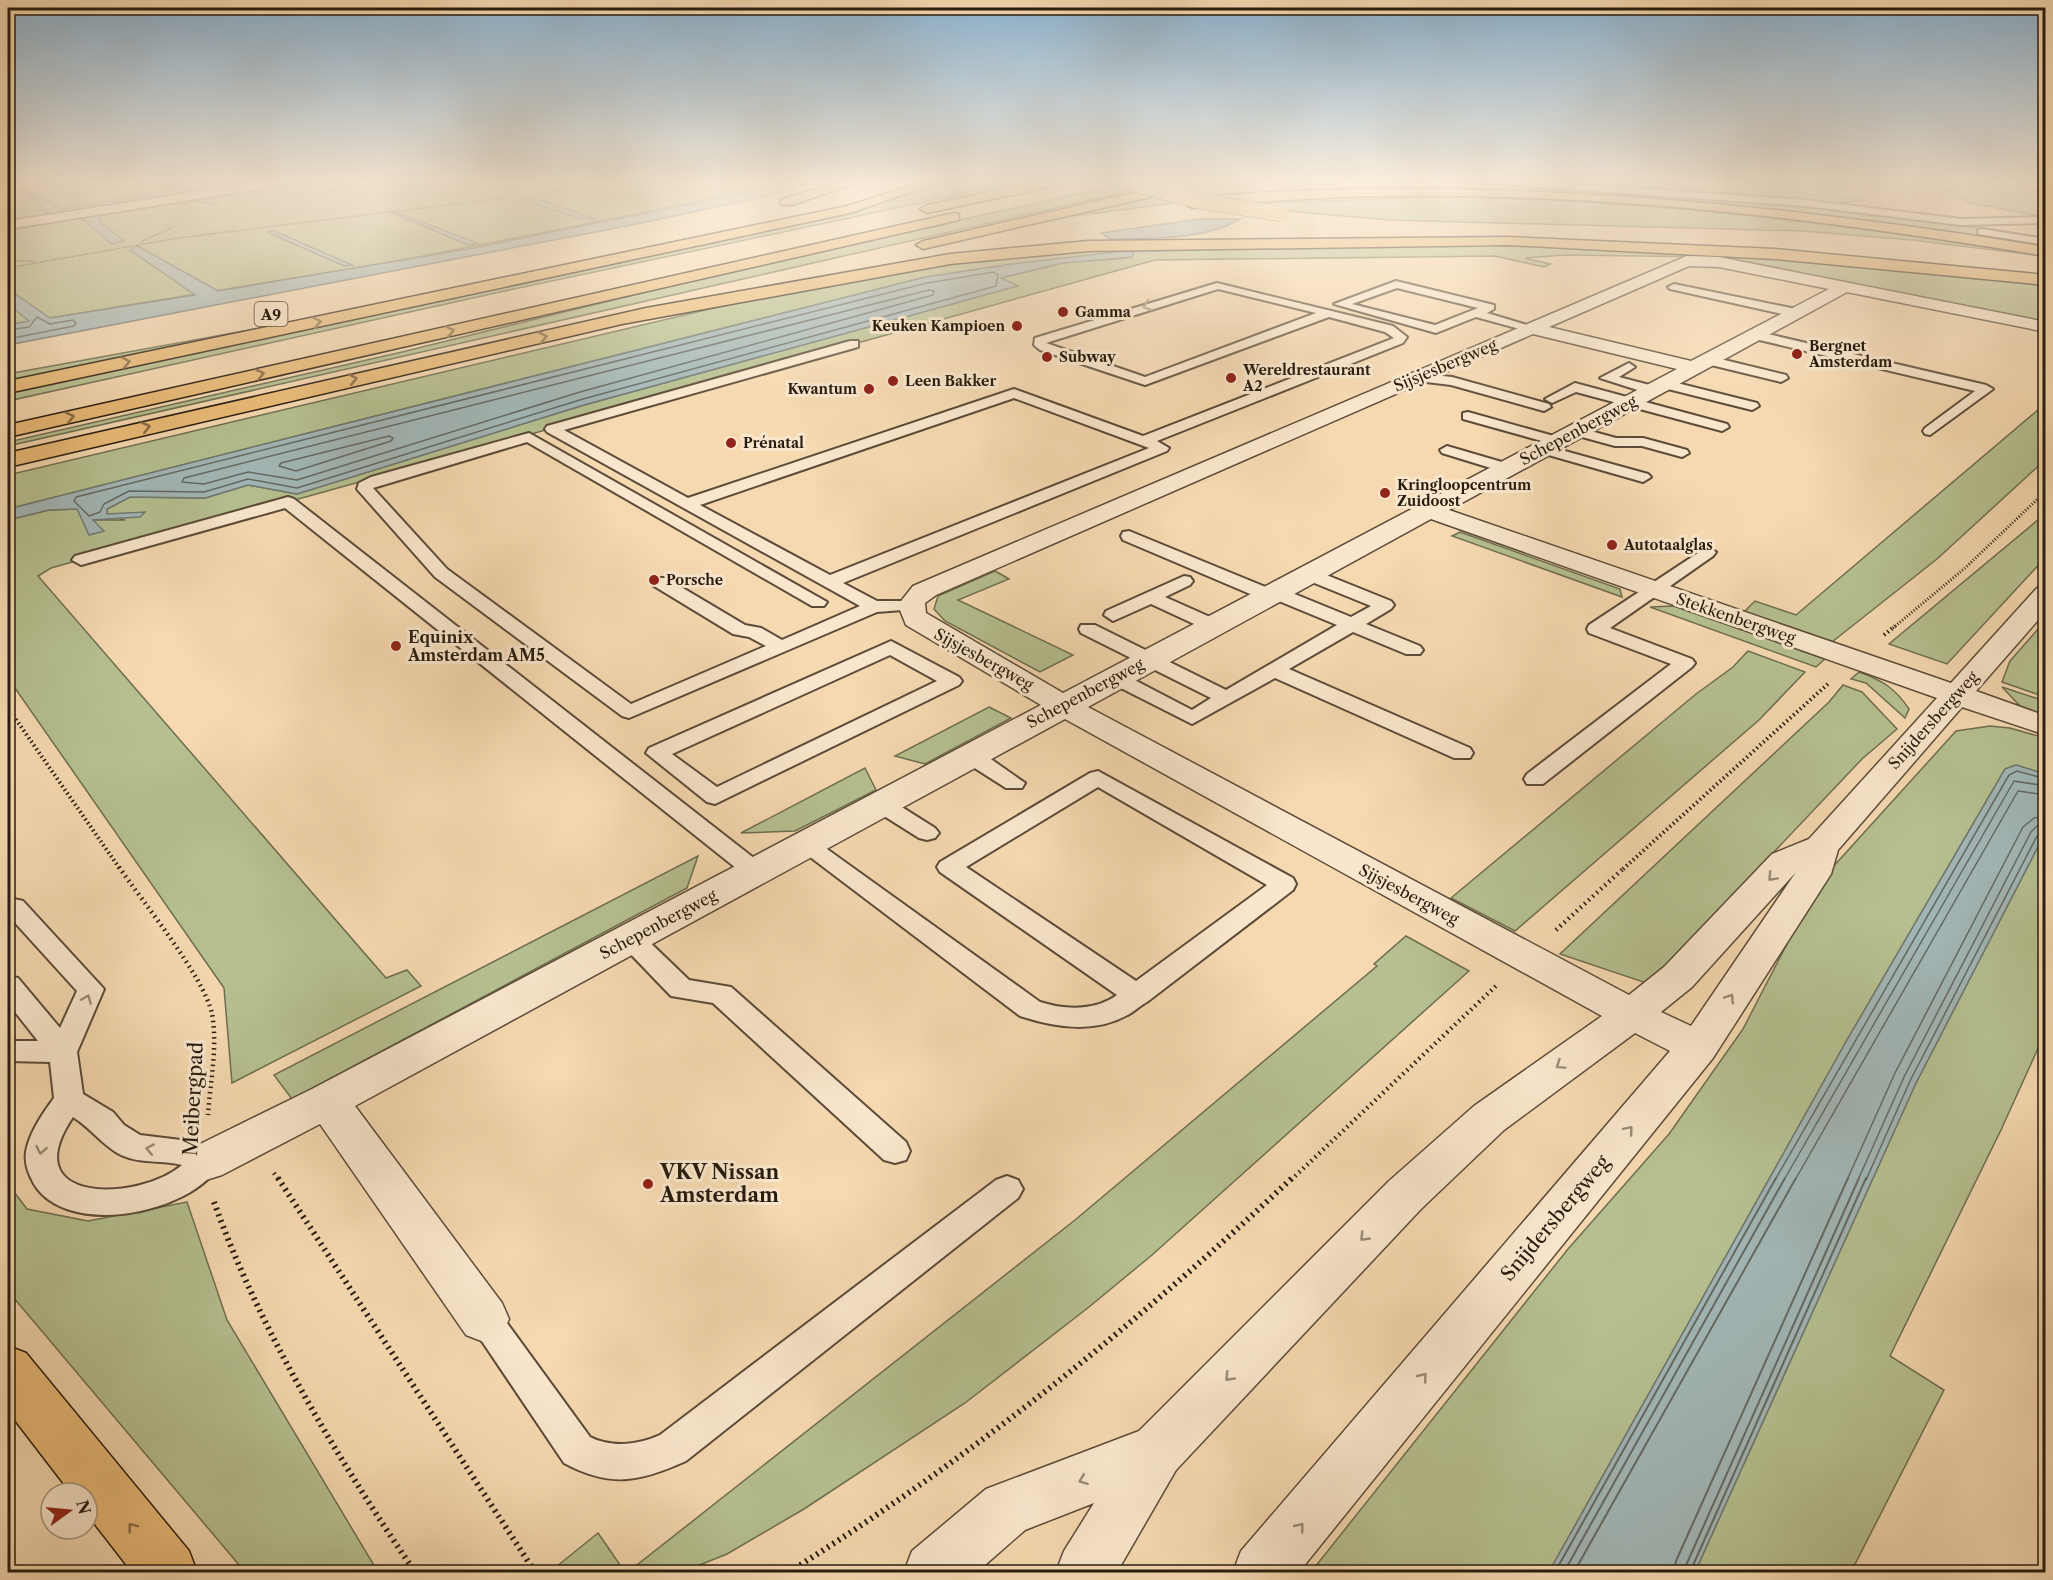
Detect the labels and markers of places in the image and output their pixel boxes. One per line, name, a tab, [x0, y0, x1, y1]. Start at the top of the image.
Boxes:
place label: Gamma	[1075, 303, 1132, 321]
marker: Gamma	[1056, 305, 1070, 319]
place label: Keuken Kampioen	[872, 317, 1005, 335]
marker: Keuken Kampioen	[1010, 319, 1024, 333]
place label: Bergnet Amsterdam	[1808, 337, 1892, 371]
marker: Bergnet Amsterdam	[1790, 347, 1804, 361]
place label: Subway	[1059, 348, 1116, 366]
marker: Subway	[1040, 350, 1054, 364]
place label: Wereldrestaurant A2	[1242, 361, 1371, 395]
marker: Wereldrestaurant A2	[1224, 371, 1238, 385]
place label: Leen Bakker	[905, 372, 996, 390]
marker: Leen Bakker	[886, 374, 900, 388]
place label: Kwantum	[787, 380, 857, 398]
marker: Kwantum	[862, 382, 876, 396]
place label: Prénatal	[743, 434, 804, 452]
marker: Prénatal	[724, 436, 738, 450]
place label: Kringloopcentrum Zuidoost	[1397, 476, 1531, 510]
marker: Kringloopcentrum Zuidoost	[1378, 486, 1392, 500]
place label: Autotaalglas	[1623, 536, 1713, 554]
marker: Autotaalglas	[1605, 538, 1619, 552]
place label: Porsche	[666, 571, 723, 589]
marker: Porsche	[647, 573, 661, 587]
place label: Equinix Amsterdam AM5	[407, 627, 545, 665]
marker: Equinix Amsterdam AM5	[389, 639, 403, 653]
place label: VKV Nissan Amsterdam	[659, 1160, 780, 1207]
marker: VKV Nissan Amsterdam	[641, 1177, 655, 1191]

